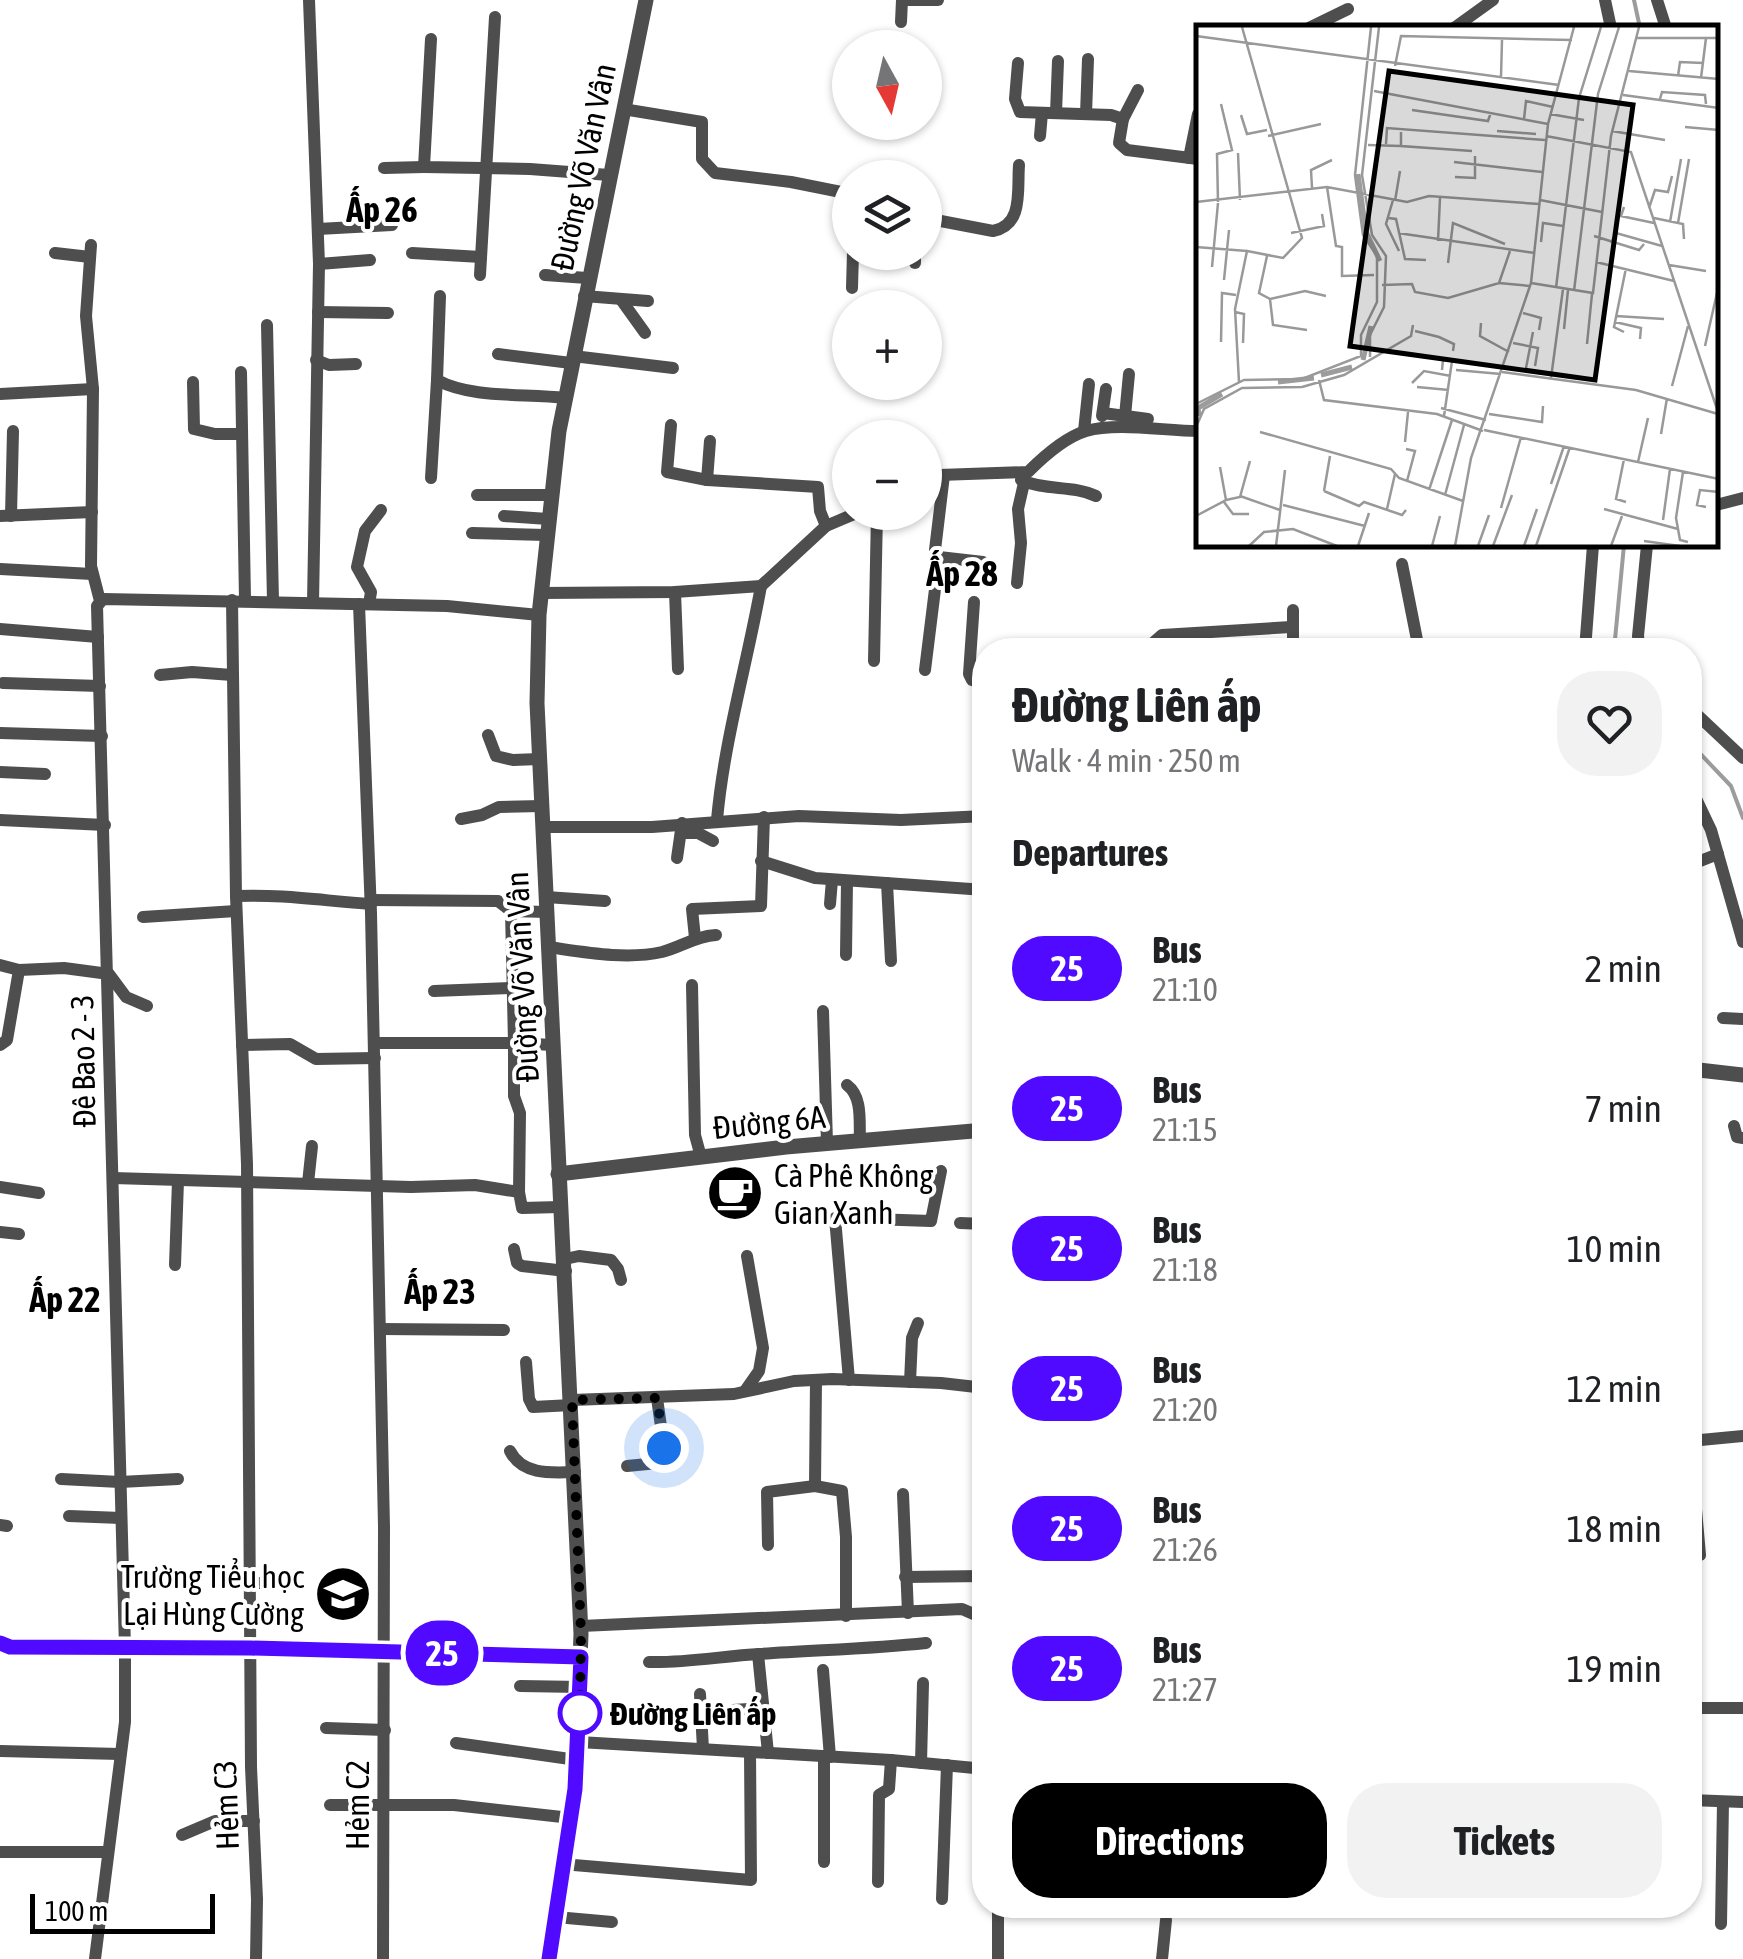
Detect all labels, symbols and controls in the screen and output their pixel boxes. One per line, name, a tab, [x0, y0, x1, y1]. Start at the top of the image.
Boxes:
inset map	[1196, 25, 1718, 548]
north arrow	[832, 30, 942, 140]
map controls	[832, 30, 942, 530]
street label: Đường Võ Văn Vân	[543, 60, 623, 274]
button: layers	[832, 160, 942, 270]
district label: Ấp 26	[345, 185, 418, 229]
button: +	[832, 290, 942, 400]
button: −	[832, 420, 942, 530]
district label: Ấp 28	[925, 549, 998, 593]
button: heart	[1557, 671, 1662, 776]
text: Đường Liên ấp	[1012, 677, 1261, 732]
text: Walk · 4 min · 250 m	[1012, 742, 1241, 779]
text: Departures	[1012, 831, 1168, 874]
street label: Đường Võ Văn Vân	[498, 871, 546, 1083]
text: Bus	[1152, 928, 1202, 971]
text: 2 min	[1584, 947, 1662, 990]
text: 25	[1051, 948, 1083, 988]
text: 21:10	[1152, 971, 1218, 1008]
street label: Đê Bao 2 - 3	[63, 994, 103, 1128]
text: Bus	[1152, 1068, 1202, 1111]
text: 7 min	[1584, 1087, 1662, 1130]
text: 25	[1051, 1088, 1083, 1128]
street label: Đường 6A	[711, 1098, 827, 1146]
text: 21:15	[1152, 1111, 1218, 1148]
place label: Cà Phê Không Gian Xanh	[774, 1157, 934, 1231]
cafe icon: Cà Phê Không Gian Xanh	[705, 1163, 765, 1223]
text: Bus	[1152, 1208, 1202, 1251]
text: 10 min	[1567, 1227, 1662, 1270]
text: 25	[1051, 1228, 1083, 1268]
text: 21:18	[1152, 1251, 1218, 1288]
district label: Ấp 23	[403, 1267, 476, 1311]
district label: Ấp 22	[28, 1275, 101, 1319]
text: Bus	[1152, 1348, 1202, 1391]
text: 12 min	[1567, 1367, 1662, 1410]
text: 25	[1051, 1368, 1083, 1408]
text: 21:20	[1152, 1391, 1218, 1428]
your location	[639, 1423, 689, 1473]
text: Bus	[1152, 1488, 1202, 1531]
text: 18 min	[1567, 1507, 1662, 1550]
text: 25	[1051, 1508, 1083, 1548]
text: 21:26	[1152, 1531, 1218, 1568]
place label: Trường Tiểu học Lại Hùng Cường	[121, 1558, 304, 1632]
school or university icon: Trường Tiểu học Lại Hùng Cường	[313, 1564, 373, 1624]
line badge: 25	[397, 1620, 487, 1686]
text: Bus	[1152, 1628, 1202, 1671]
text: 25	[426, 1633, 458, 1673]
text: 19 min	[1567, 1647, 1662, 1690]
text: 25	[1051, 1648, 1083, 1688]
text: 21:27	[1152, 1671, 1218, 1708]
marker: Đường Liên ấp	[559, 1692, 601, 1734]
place label: Đường Liên ấp	[610, 1695, 776, 1732]
street label: Hẻm C3	[206, 1759, 246, 1851]
street label: Hẻm C2	[339, 1760, 376, 1850]
button: Directions	[1012, 1783, 1327, 1898]
button: Tickets	[1347, 1783, 1662, 1898]
scale bar	[30, 1889, 215, 1934]
text: 100 m	[45, 1895, 108, 1927]

